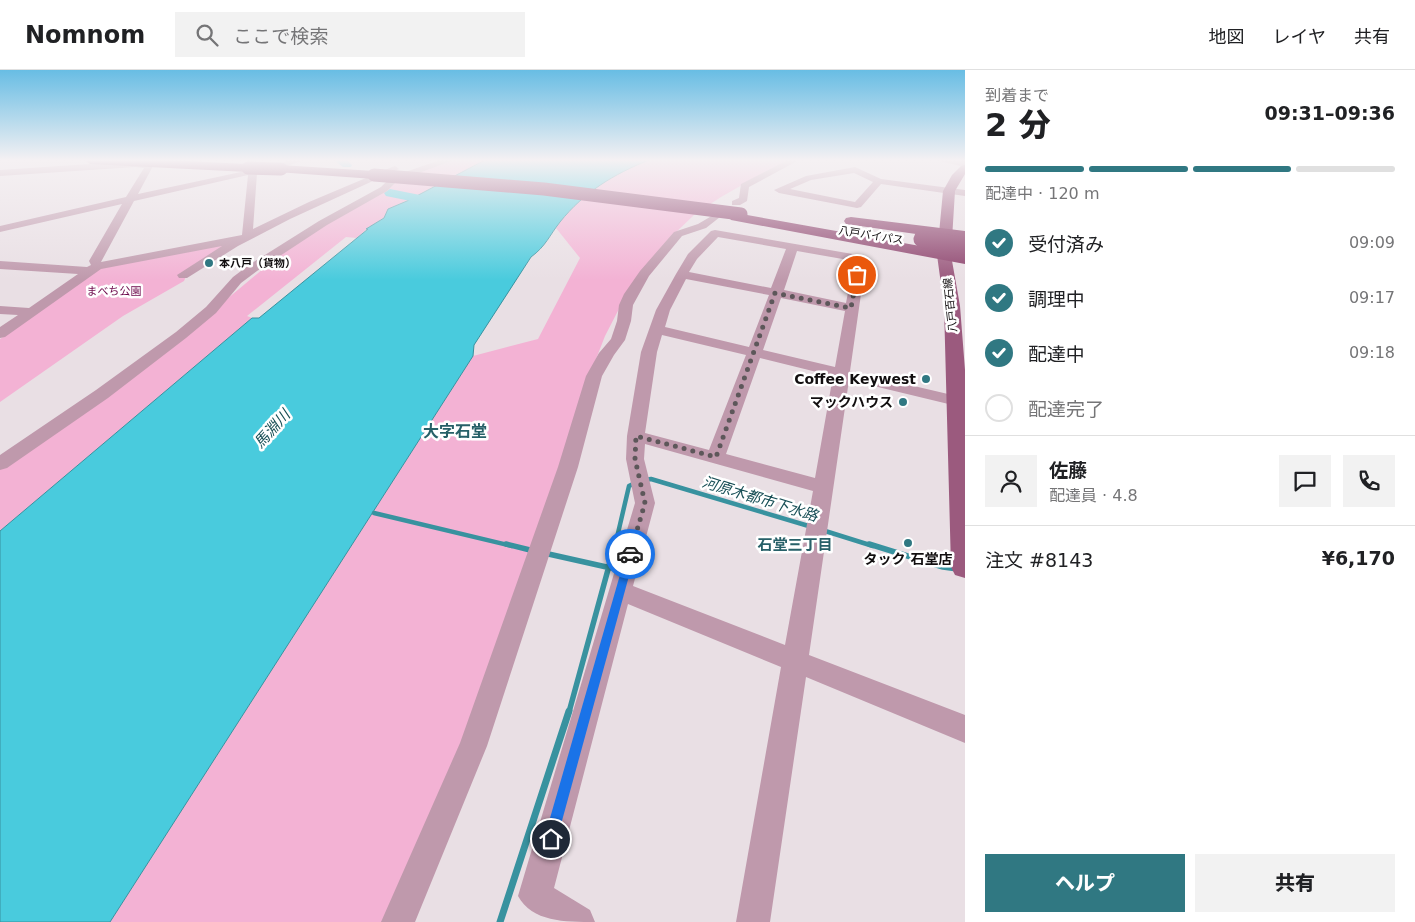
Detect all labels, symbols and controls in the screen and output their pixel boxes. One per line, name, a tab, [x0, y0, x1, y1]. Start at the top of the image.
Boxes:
search box	[175, 12, 525, 57]
text: Nomnom	[25, 21, 145, 49]
icon: search	[193, 21, 221, 49]
text: ここで検索	[233, 25, 328, 47]
text: 地図	[1209, 26, 1245, 47]
text: レイヤ	[1273, 26, 1326, 47]
text: 共有	[1354, 26, 1390, 47]
text: 到着まで	[985, 86, 1049, 105]
text: 09:31–09:36	[1265, 102, 1395, 124]
text: 2 分	[985, 106, 1050, 144]
text: 配達中 · 120 m	[985, 184, 1099, 203]
street label: 八戸バイパス	[837, 224, 904, 247]
icon: check	[985, 229, 1013, 257]
text: 受付済み	[1028, 233, 1104, 255]
text: 09:09	[1349, 233, 1395, 252]
pin	[836, 254, 878, 296]
marker: 本八戸（貨物）	[203, 257, 215, 269]
place label: 本八戸（貨物）	[219, 257, 296, 270]
icon: bag	[843, 261, 871, 289]
street label: 八戸百石線	[941, 277, 960, 333]
icon: check	[985, 284, 1013, 312]
park label: まべち公園	[87, 285, 142, 298]
text: 調理中	[1028, 288, 1085, 310]
text: 09:17	[1349, 288, 1395, 307]
icon: check	[985, 339, 1013, 367]
text: 配達中	[1028, 343, 1085, 365]
text: 09:18	[1349, 343, 1395, 362]
place label: Coffee Keywest	[794, 371, 916, 387]
marker: Coffee Keywest	[920, 373, 932, 385]
place label: マックハウス	[810, 394, 893, 410]
marker: マックハウス	[897, 396, 909, 408]
text: 配達完了	[1028, 398, 1104, 420]
water label: 馬淵川	[250, 405, 295, 452]
district label: 大字石堂	[423, 422, 487, 441]
button: person	[985, 455, 1037, 507]
button: chat	[1279, 455, 1331, 507]
button: phone	[1343, 455, 1395, 507]
text: 佐藤	[1049, 459, 1087, 481]
water label: 河原木都市下水路	[700, 473, 822, 526]
text: 配達員 · 4.8	[1049, 486, 1138, 505]
courier	[605, 529, 655, 579]
district label: 石堂三丁目	[757, 536, 833, 554]
marker: タック 石堂店	[902, 537, 914, 549]
icon: car	[616, 540, 644, 568]
text: ¥6,170	[1322, 547, 1395, 569]
text: 注文 #8143	[985, 549, 1093, 571]
place label: タック 石堂店	[864, 551, 952, 567]
pin	[530, 818, 572, 860]
icon: home	[537, 825, 565, 853]
button: ヘルプ	[985, 854, 1185, 912]
button: 共有	[1195, 854, 1395, 912]

